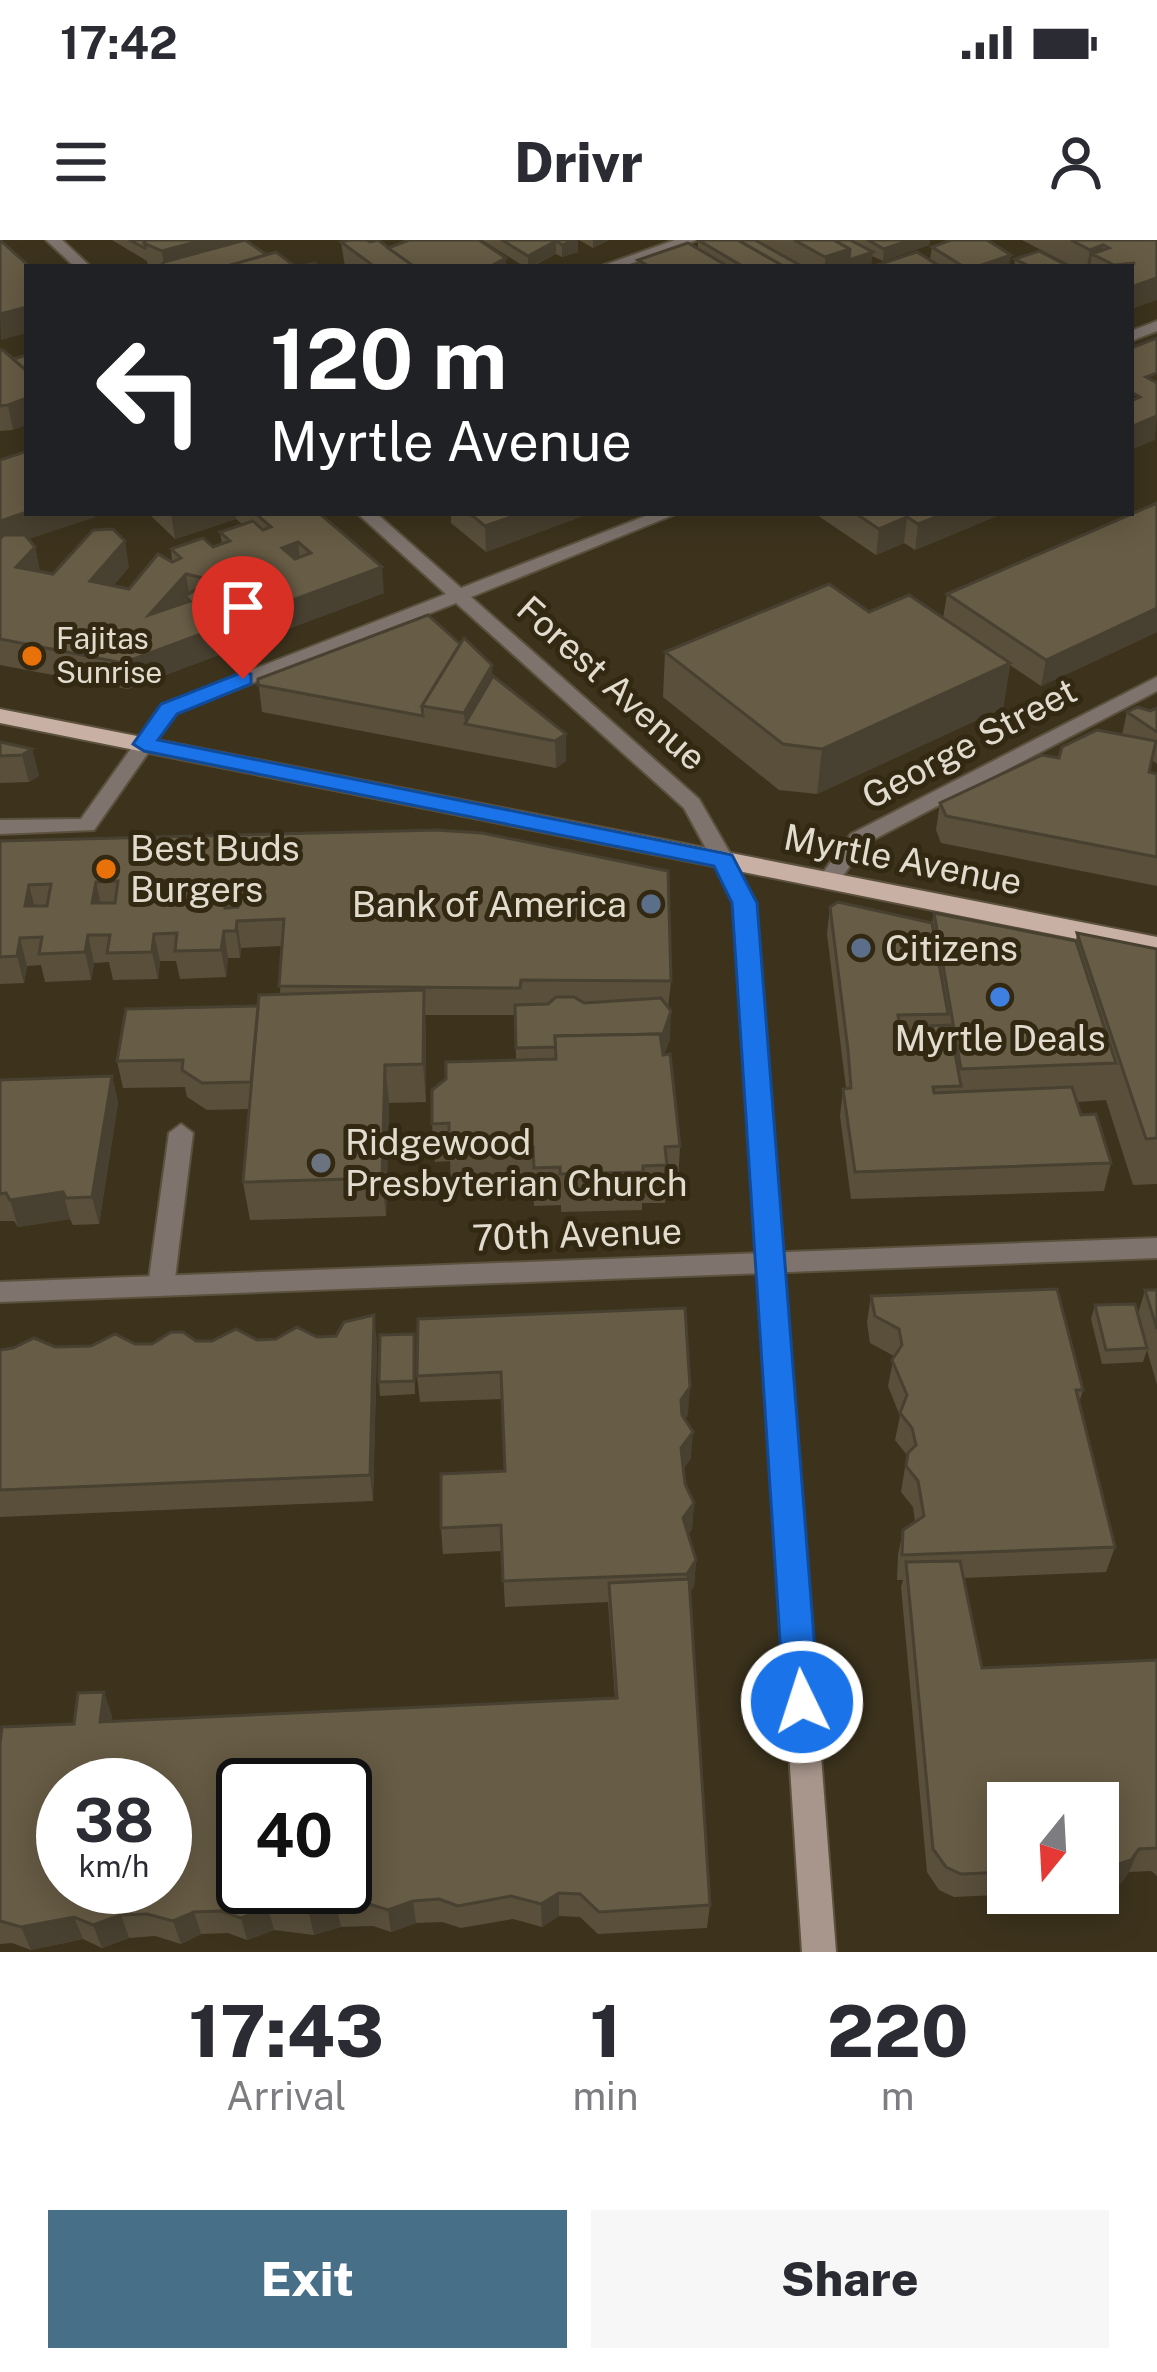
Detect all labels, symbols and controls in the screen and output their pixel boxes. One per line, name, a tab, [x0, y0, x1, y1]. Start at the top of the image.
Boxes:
text: 17:42	[60, 16, 178, 69]
icon: menu	[48, 129, 114, 195]
icon: person	[1043, 129, 1109, 195]
text: Drivr	[514, 131, 643, 194]
text: 120 m	[270, 309, 508, 408]
icon: left	[72, 312, 228, 468]
text: Myrtle Avenue	[270, 410, 632, 473]
pin	[192, 556, 294, 679]
icon: arrive	[210, 574, 276, 640]
street label: Forest Avenue	[509, 587, 715, 779]
place label: Fajitas Sunrise	[56, 620, 162, 690]
marker: Fajitas Sunrise	[19, 643, 45, 669]
street label: George Street	[855, 669, 1083, 817]
street label: Myrtle Avenue	[781, 815, 1025, 903]
place label: Best Buds Burgers	[130, 827, 300, 910]
marker: Best Buds Burgers	[93, 856, 119, 882]
place label: Bank of America	[352, 883, 627, 925]
marker: Bank of America	[638, 891, 664, 917]
place label: Citizens	[885, 927, 1018, 969]
marker: Citizens	[848, 935, 874, 961]
marker: Myrtle Deals	[987, 984, 1013, 1010]
place label: Myrtle Deals	[894, 1017, 1106, 1059]
place label: Ridgewood Presbyterian Church	[345, 1121, 688, 1204]
marker: Ridgewood Presbyterian Church	[308, 1150, 334, 1176]
street label: 70th Avenue	[471, 1209, 683, 1259]
position arrow	[739, 1639, 865, 1765]
speed limit sign: 40	[216, 1758, 372, 1914]
north arrow	[987, 1782, 1119, 1914]
map controls	[987, 1782, 1119, 1914]
text: 38	[74, 1785, 154, 1856]
text: km/h	[79, 1848, 149, 1884]
text: 17:43	[188, 1989, 384, 2073]
text: 1	[590, 1989, 621, 2073]
text: 220	[827, 1989, 968, 2073]
text: Arrival	[226, 2073, 346, 2119]
text: min	[572, 2073, 639, 2119]
text: m	[881, 2073, 915, 2119]
button: Exit	[48, 2210, 567, 2348]
button: Share	[591, 2210, 1109, 2348]

